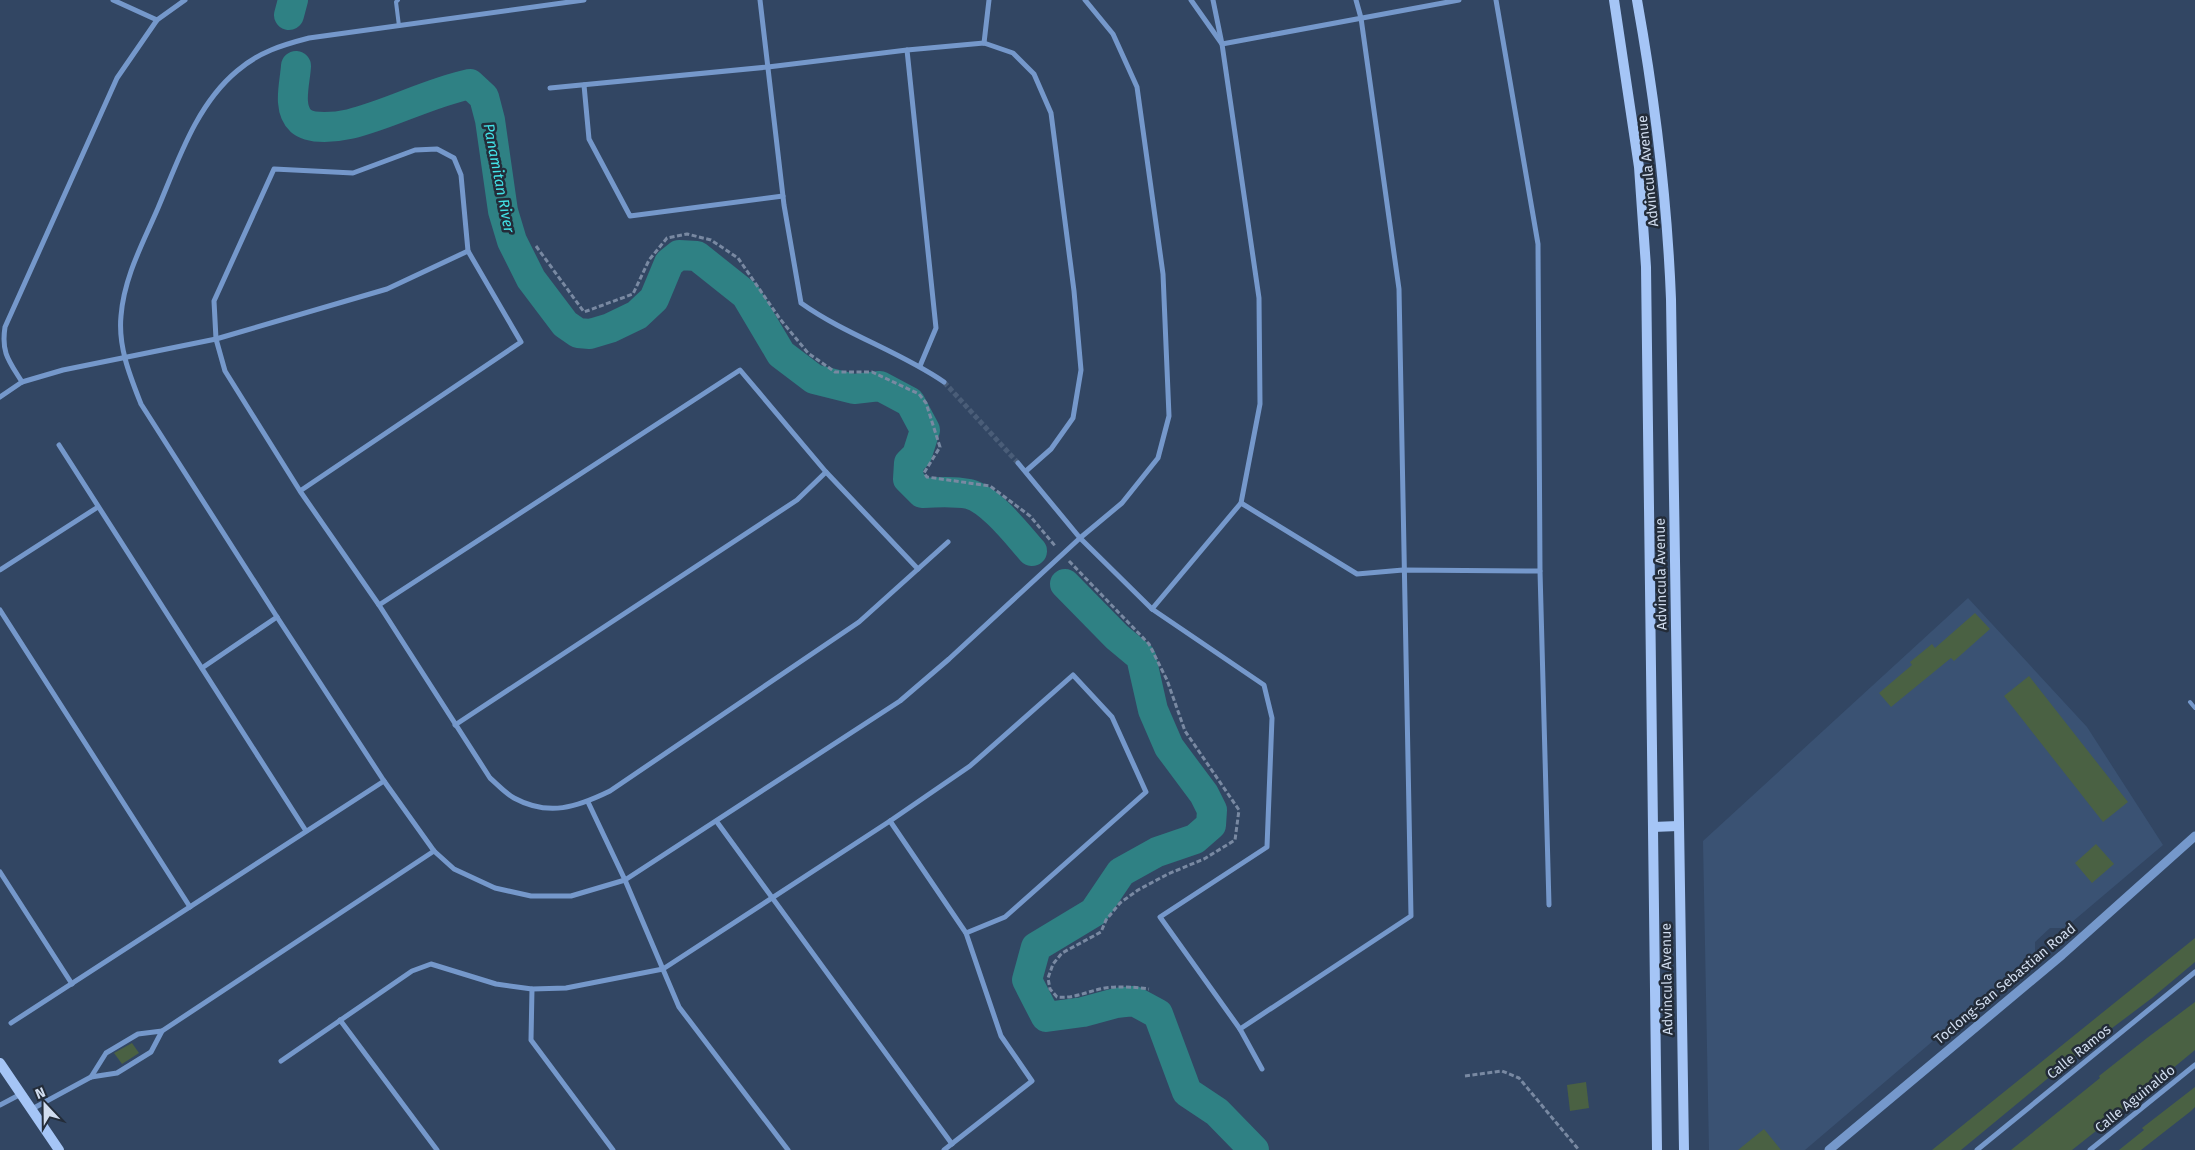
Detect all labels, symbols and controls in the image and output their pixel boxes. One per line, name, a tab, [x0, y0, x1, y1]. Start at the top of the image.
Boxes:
street label: Advincula Avenue	[1634, 114, 1662, 228]
water label: Panamitan River	[480, 122, 519, 235]
street label: Advincula Avenue	[1652, 518, 1670, 630]
street label: Toclong-San Sebastian Road	[1931, 920, 2079, 1048]
street label: Advincula Avenue	[1658, 923, 1676, 1035]
street label: Calle Ramos	[2044, 1021, 2115, 1083]
street label: Calle Aguinaldo	[2092, 1062, 2178, 1136]
north arrow	[20, 1080, 70, 1130]
text: N	[33, 1084, 48, 1103]

